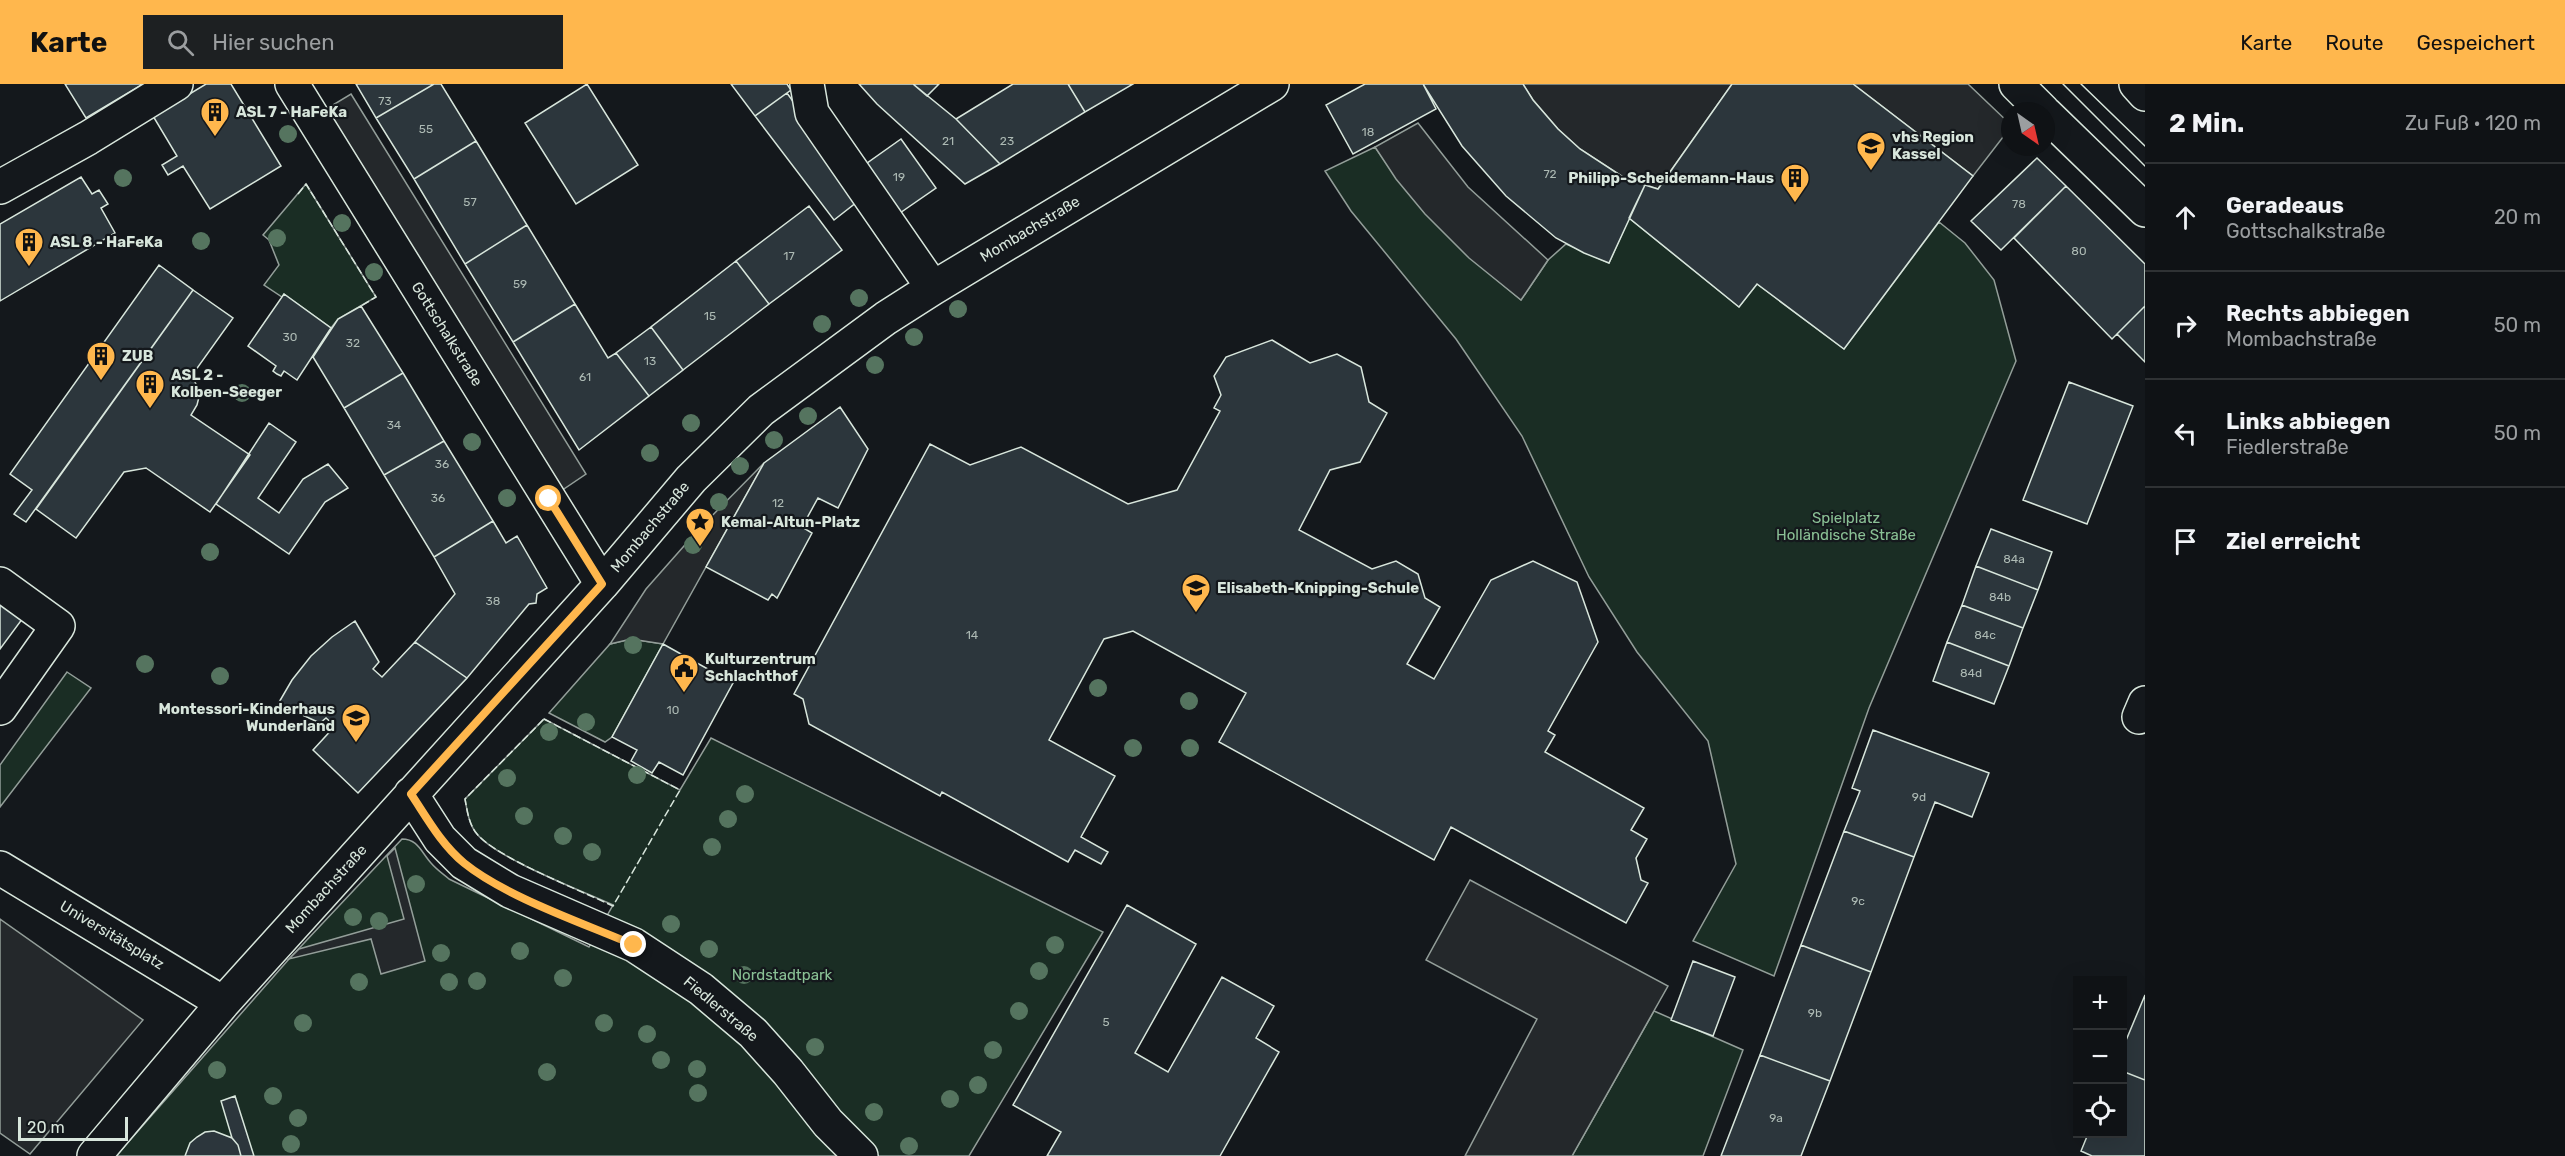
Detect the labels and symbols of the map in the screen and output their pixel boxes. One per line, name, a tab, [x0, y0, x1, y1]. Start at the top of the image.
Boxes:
house number: 73	[378, 94, 392, 108]
building icon: ASL 7 - HaFeKa	[199, 96, 231, 138]
north arrow	[2001, 102, 2055, 156]
place label: ASL 7 - HaFeKa	[236, 103, 347, 121]
house number: 55	[419, 122, 433, 136]
house number: 18	[1362, 125, 1374, 139]
place label: vhs Region Kassel	[1892, 128, 1974, 163]
school or university icon: vhs Region Kassel	[1855, 130, 1887, 172]
house number: 21	[942, 134, 954, 148]
house number: 23	[1000, 134, 1014, 148]
building icon: Philipp-Scheidemann-Haus	[1779, 162, 1811, 204]
house number: 72	[1543, 167, 1557, 181]
place label: Philipp-Scheidemann-Haus	[1568, 169, 1774, 187]
house number: 19	[893, 170, 905, 184]
street label: Mombachstraße	[977, 192, 1083, 266]
house number: 57	[463, 195, 477, 209]
house number: 78	[2012, 197, 2026, 211]
building icon: ASL 8 - HaFeKa	[13, 226, 45, 268]
place label: ASL 8 - HaFeKa	[50, 233, 163, 251]
house number: 80	[2071, 244, 2087, 258]
house number: 17	[783, 249, 795, 263]
house number: 59	[513, 277, 527, 291]
street label: Gottschalkstraße	[408, 278, 486, 390]
house number: 15	[704, 309, 716, 323]
house number: 30	[283, 330, 297, 344]
house number: 32	[346, 336, 360, 350]
building icon: ZUB	[85, 340, 117, 382]
place label: ZUB	[122, 347, 153, 365]
house number: 13	[644, 354, 656, 368]
place label: ASL 2 - Kolben-Seeger	[171, 366, 282, 401]
building icon: ASL 2 - Kolben-Seeger	[134, 368, 166, 410]
house number: 61	[579, 370, 591, 384]
house number: 34	[387, 418, 402, 432]
house number: 36	[435, 457, 449, 471]
street label: Mombachstraße	[607, 478, 693, 576]
route start	[535, 485, 561, 511]
house number: 36	[431, 491, 445, 505]
house number: 12	[772, 496, 784, 510]
place icon: Kemal-Altun-Platz	[684, 506, 716, 548]
park label: Spielplatz Holländische Straße	[1776, 509, 1916, 544]
place label: Kemal-Altun-Platz	[721, 513, 860, 531]
house number: 84a	[2003, 552, 2025, 566]
school or university icon: Elisabeth-Knipping-Schule	[1180, 572, 1212, 614]
place label: Elisabeth-Knipping-Schule	[1217, 579, 1419, 597]
house number: 84b	[1989, 590, 2011, 604]
house number: 38	[486, 594, 500, 608]
house number: 14	[966, 628, 979, 642]
house number: 84c	[1974, 628, 1996, 642]
place label: Kulturzentrum Schlachthof	[705, 650, 816, 685]
public building icon: Kulturzentrum Schlachthof	[668, 652, 700, 694]
house number: 84d	[1960, 666, 1982, 680]
place label: Montessori-Kinderhaus Wunderland	[158, 700, 335, 735]
school or university icon: Montessori-Kinderhaus Wunderland	[340, 702, 372, 744]
house number: 10	[667, 703, 679, 717]
house number: 9d	[1912, 790, 1926, 804]
street label: Mombachstraße	[281, 841, 371, 937]
house number: 9c	[1851, 894, 1865, 908]
street label: Universitätsplatz	[57, 897, 168, 973]
route end	[620, 931, 646, 957]
park label: Nordstadtpark	[732, 966, 833, 984]
street label: Fiedlerstraße	[680, 973, 762, 1045]
house number: 9b	[1808, 1006, 1822, 1020]
house number: 5	[1102, 1015, 1110, 1029]
house number: 9a	[1769, 1111, 1783, 1125]
scale bar	[18, 1114, 128, 1142]

